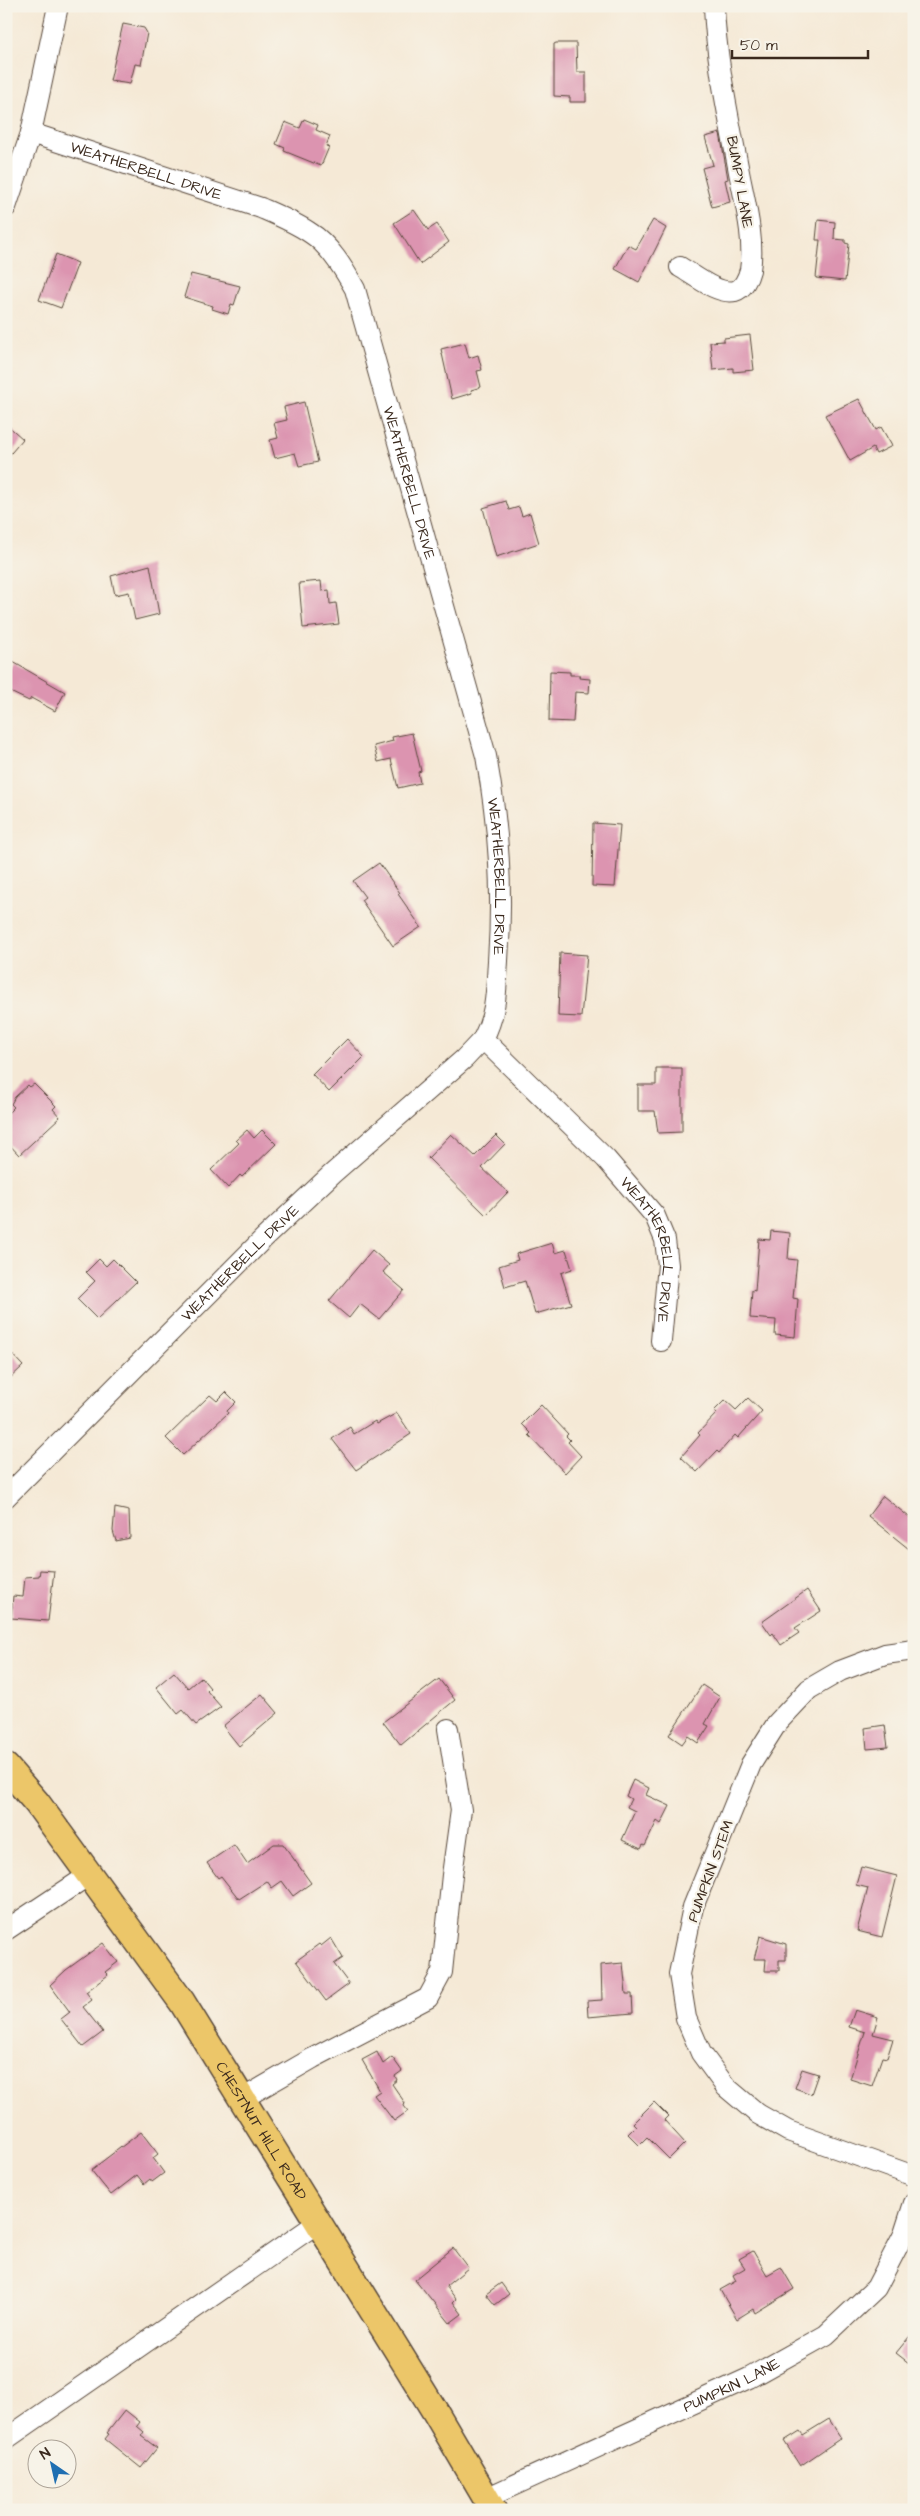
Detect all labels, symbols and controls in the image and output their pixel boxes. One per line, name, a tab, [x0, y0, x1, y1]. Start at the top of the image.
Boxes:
scale bar	[732, 28, 869, 60]
text: 50 m	[740, 35, 778, 56]
street label: BUMPY LANE	[721, 134, 758, 230]
street label: WEATHERBELL DRIVE	[68, 137, 224, 206]
street label: WEATHERBELL DRIVE	[377, 404, 440, 562]
street label: WEATHERBELL DRIVE	[482, 797, 510, 956]
street label: WEATHERBELL DRIVE	[615, 1172, 678, 1324]
street label: WEATHERBELL DRIVE	[177, 1200, 304, 1326]
street label: PUMPKIN STEM	[682, 1817, 739, 1925]
street label: CHESTNUT HILL ROAD	[210, 2058, 312, 2204]
street label: PUMPKIN LANE	[680, 2353, 784, 2418]
north arrow	[28, 2438, 78, 2488]
text: N	[36, 2443, 55, 2465]

